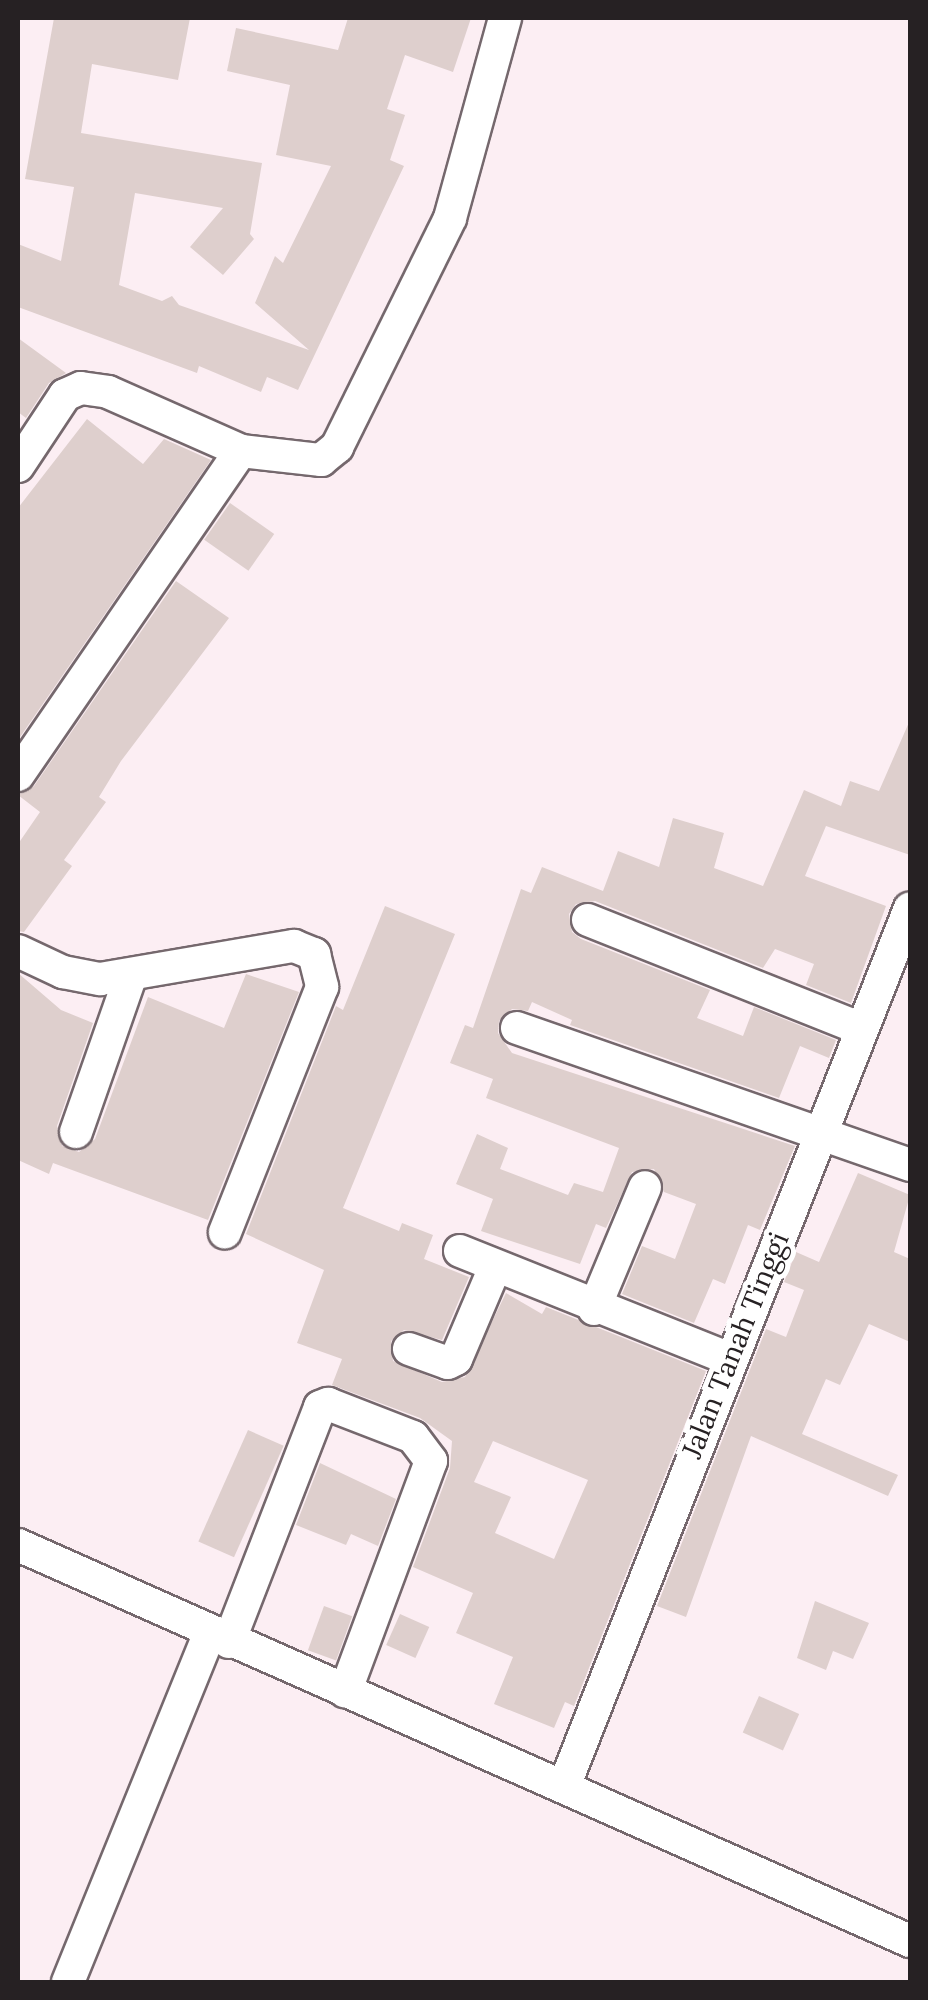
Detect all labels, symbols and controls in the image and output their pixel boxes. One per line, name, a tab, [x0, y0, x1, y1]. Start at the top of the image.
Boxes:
street label: Jalan Tanah Tinggi	[674, 1227, 796, 1463]

